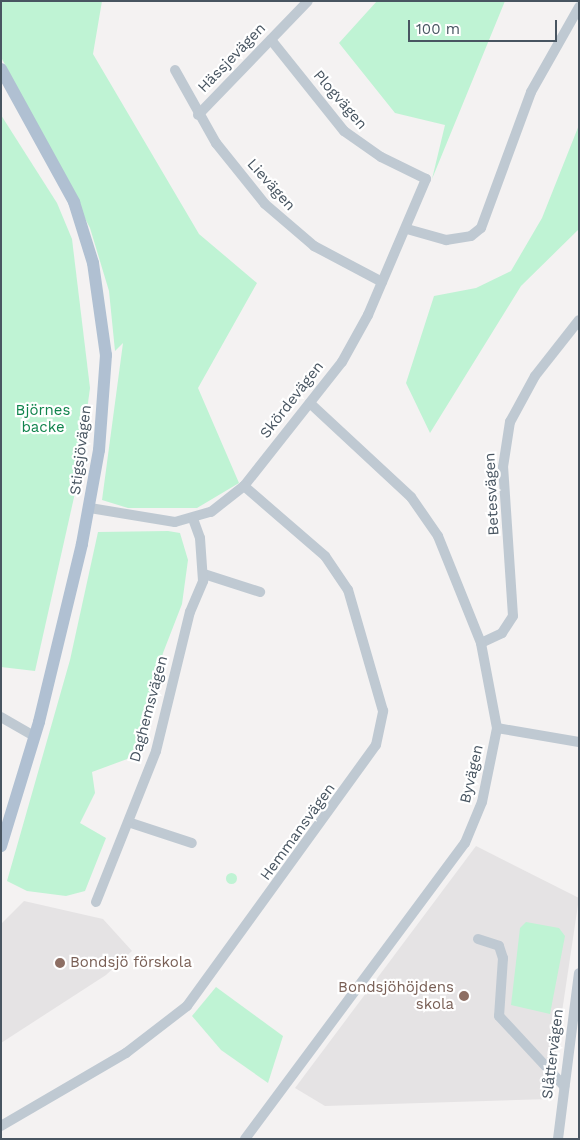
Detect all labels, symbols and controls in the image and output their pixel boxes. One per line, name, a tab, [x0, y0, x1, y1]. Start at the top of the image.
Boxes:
scale bar	[410, 10, 559, 42]
street label: Hässjevägen	[194, 19, 270, 97]
text: 100 m	[416, 20, 460, 38]
street label: Plogvägen	[309, 67, 371, 133]
street label: Lievägen	[243, 155, 299, 215]
street label: Skördevägen	[256, 358, 328, 442]
park label: Björnes backe	[16, 401, 70, 436]
street label: Stigsjövägen	[67, 404, 95, 496]
street label: Betesvägen	[481, 452, 503, 536]
street label: Daghemsvägen	[126, 654, 172, 764]
street label: Byvägen	[457, 743, 487, 805]
street label: Hemmansvägen	[257, 780, 339, 884]
place label: Bondsjö förskola	[70, 954, 192, 972]
marker: Bondsjö förskola	[54, 957, 66, 969]
place label: Bondsjöhöjdens skola	[338, 978, 454, 1013]
marker: Bondsjöhöjdens skola	[458, 990, 470, 1002]
street label: Slåttervägen	[539, 1008, 567, 1100]

